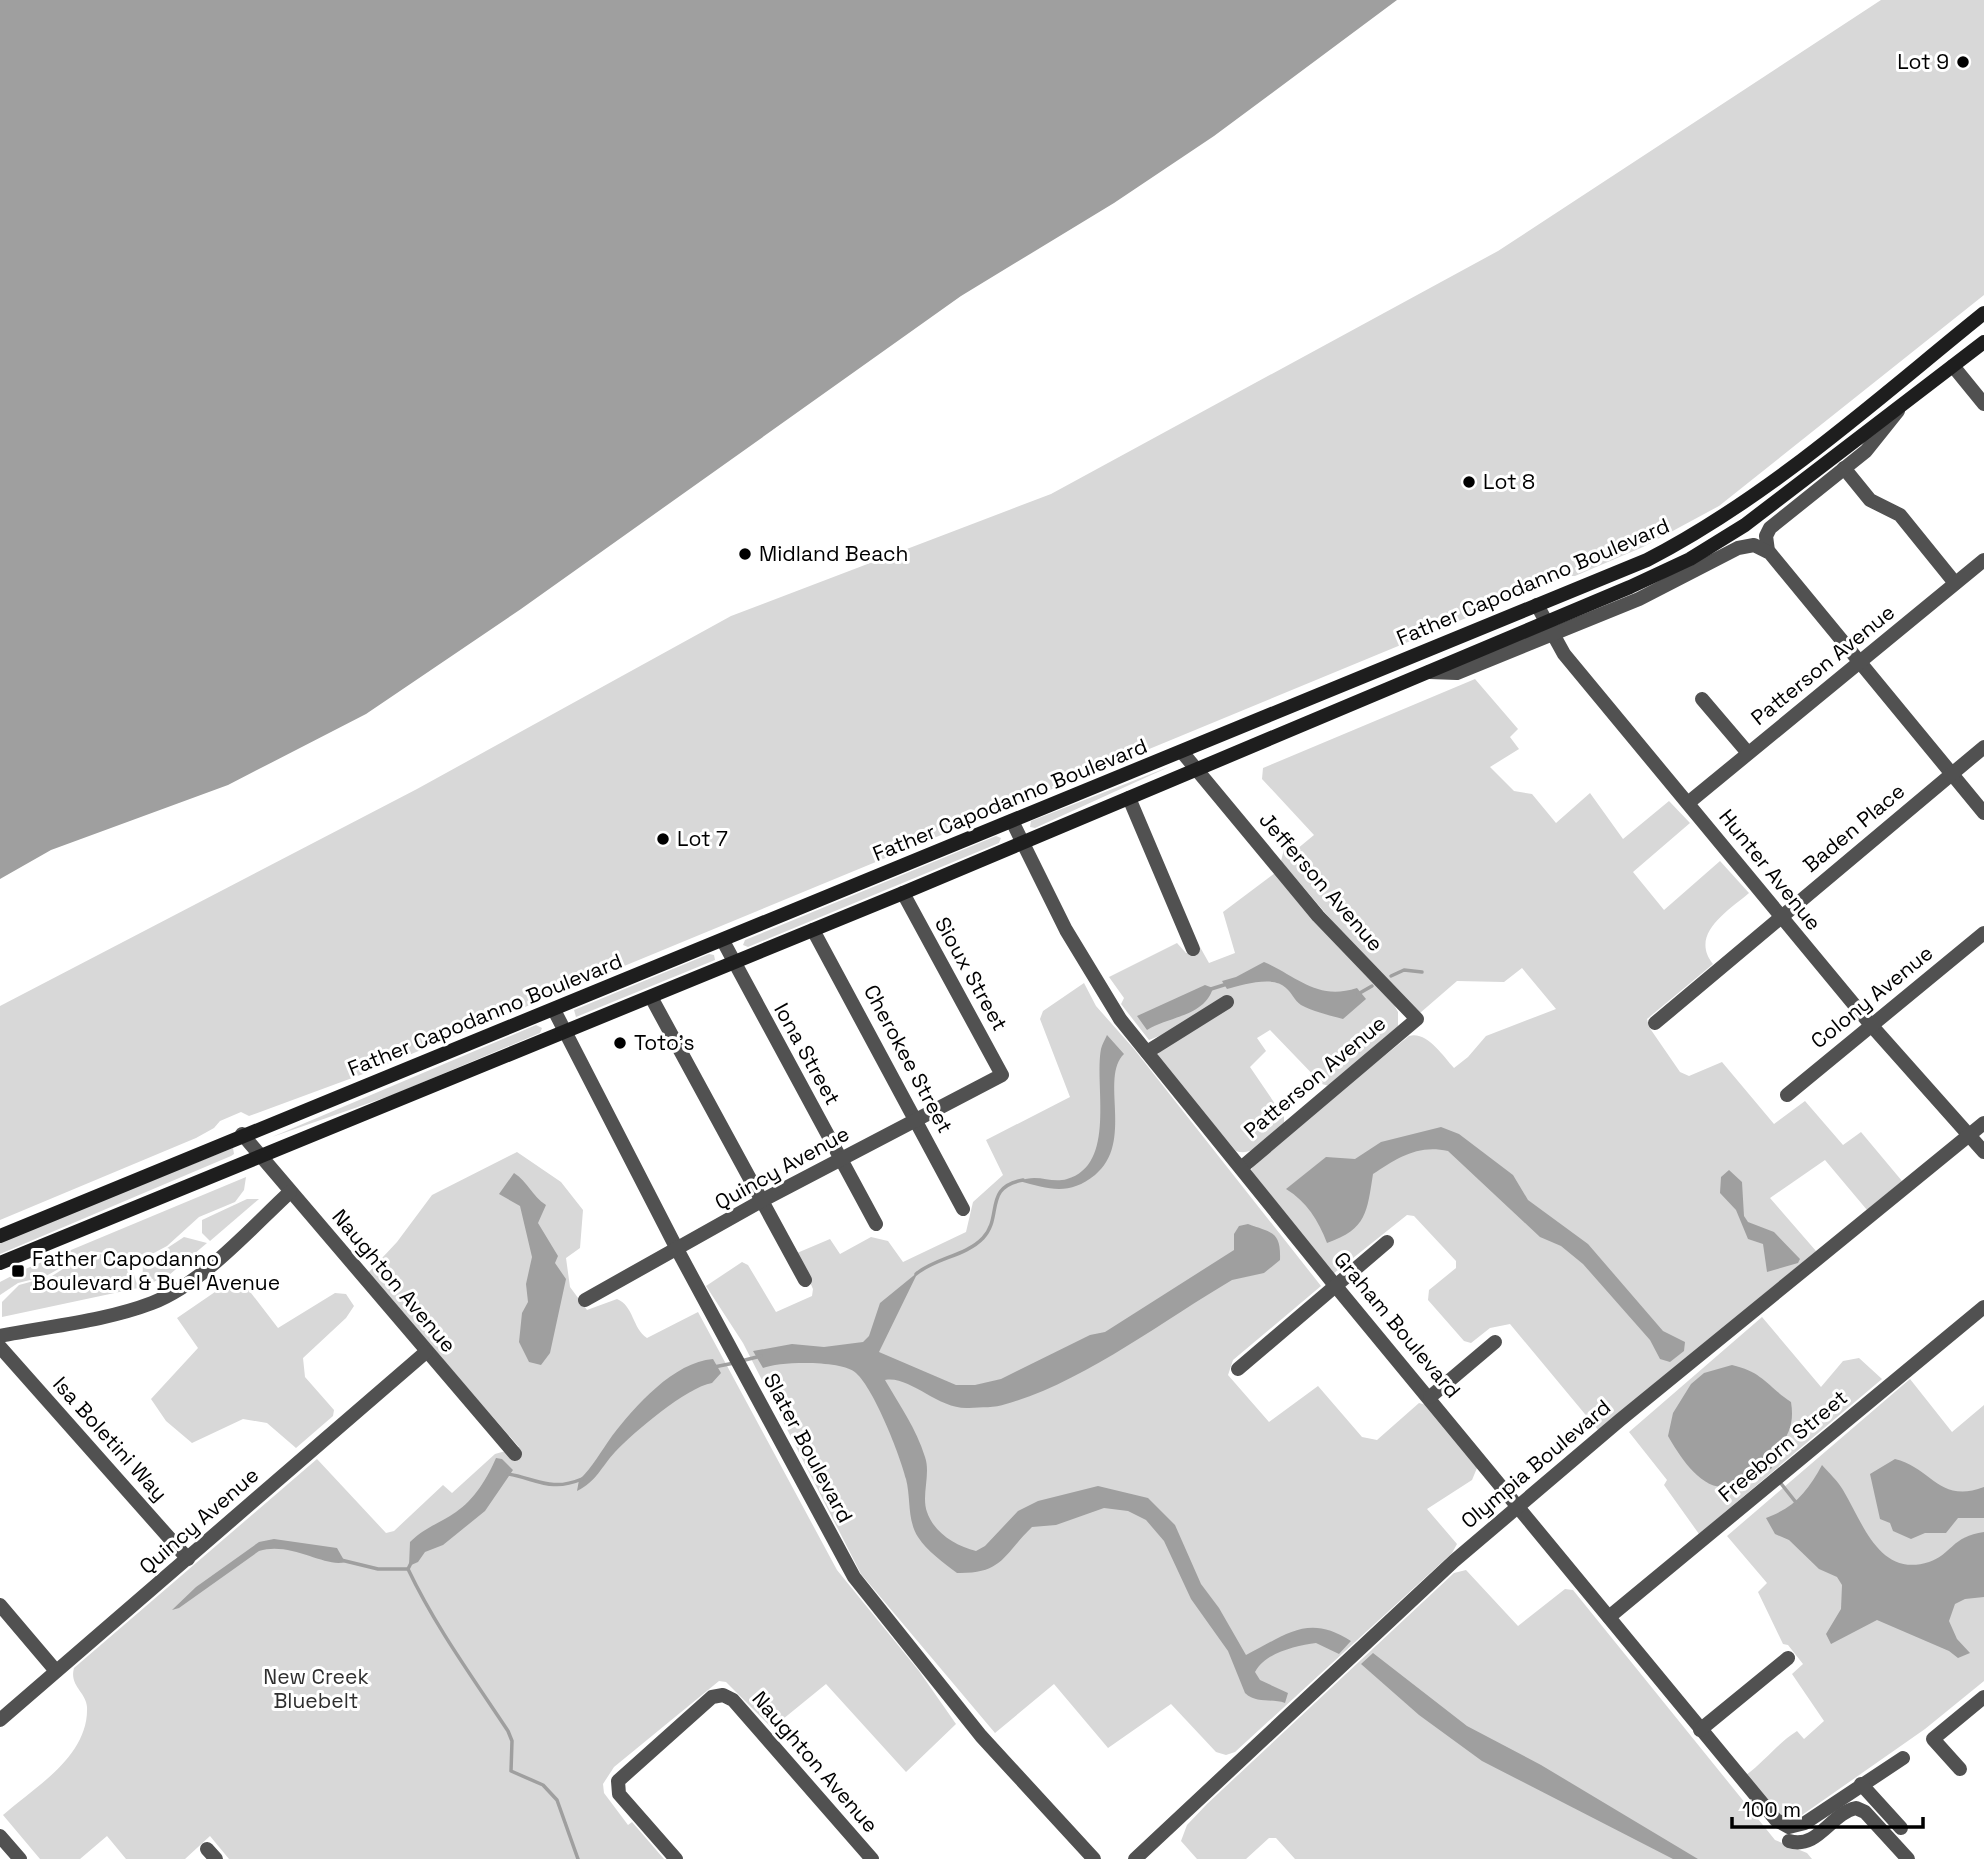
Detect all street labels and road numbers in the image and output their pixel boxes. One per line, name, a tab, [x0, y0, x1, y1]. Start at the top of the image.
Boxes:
street label: Father Capodanno Boulevard	[1392, 512, 1673, 651]
street label: Patterson Avenue	[1745, 598, 1900, 731]
street label: Father Capodanno Boulevard	[869, 732, 1151, 867]
street label: Baden Place	[1797, 777, 1910, 878]
street label: Hunter Avenue	[1713, 804, 1827, 936]
street label: Jefferson Avenue	[1254, 806, 1389, 957]
street label: Sioux Street	[929, 912, 1014, 1035]
street label: Colony Avenue	[1805, 939, 1938, 1054]
street label: Father Capodanno Boulevard	[344, 947, 626, 1082]
street label: Cherokee Street	[858, 980, 959, 1138]
street label: Iona Street	[768, 998, 847, 1110]
street label: Patterson Avenue	[1238, 1009, 1391, 1144]
street label: Quincy Avenue	[710, 1119, 854, 1216]
street label: Naughton Avenue	[326, 1203, 462, 1358]
street label: Graham Boulevard	[1328, 1246, 1467, 1403]
street label: Slater Boulevard	[758, 1368, 859, 1527]
street label: Isa Boletini Way	[47, 1371, 173, 1507]
street label: Freeborn Street	[1712, 1384, 1853, 1508]
street label: Olympia Boulevard	[1455, 1393, 1616, 1534]
street label: Quincy Avenue	[133, 1461, 264, 1580]
street label: Naughton Avenue	[746, 1685, 884, 1838]

